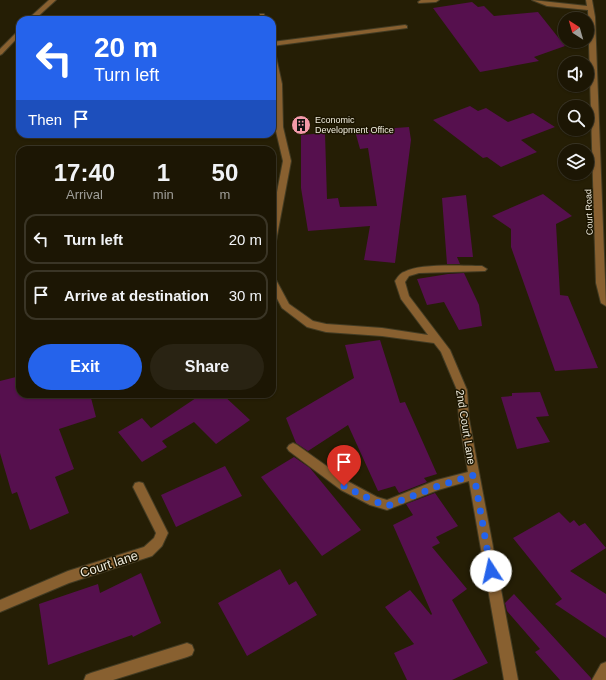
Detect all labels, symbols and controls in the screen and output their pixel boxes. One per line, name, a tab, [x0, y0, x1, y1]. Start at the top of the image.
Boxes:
north arrow	[558, 12, 594, 48]
map controls	[558, 12, 594, 180]
icon: left	[28, 32, 80, 84]
text: 20 m	[94, 32, 158, 63]
button: sound	[558, 56, 594, 92]
text: Turn left	[94, 65, 159, 85]
button: search	[558, 100, 594, 136]
icon: arrive	[70, 108, 92, 130]
text: Then	[28, 111, 62, 128]
building icon: Economic Development Office	[290, 114, 312, 136]
place label: Economic Development Office	[315, 115, 394, 135]
button: layers	[558, 144, 594, 180]
text: 17:40	[54, 159, 115, 186]
text: 1	[157, 159, 170, 186]
text: 50	[212, 159, 238, 186]
text: Arrival	[66, 187, 103, 202]
text: min	[153, 187, 174, 202]
text: m	[219, 187, 230, 202]
street label: Court Road	[583, 189, 595, 235]
icon: left	[30, 228, 52, 250]
text: Turn left	[64, 231, 123, 248]
text: 20 m	[229, 231, 262, 248]
icon: arrive	[30, 284, 52, 306]
text: Arrive at destination	[64, 287, 209, 304]
text: 30 m	[229, 287, 262, 304]
button: Exit	[28, 344, 142, 390]
button: Share	[150, 344, 264, 390]
street label: 2nd Court Lane	[454, 389, 478, 465]
pin	[327, 445, 361, 486]
icon: arrive	[333, 451, 355, 473]
street label: Court lane	[78, 548, 140, 580]
position arrow	[470, 550, 512, 592]

